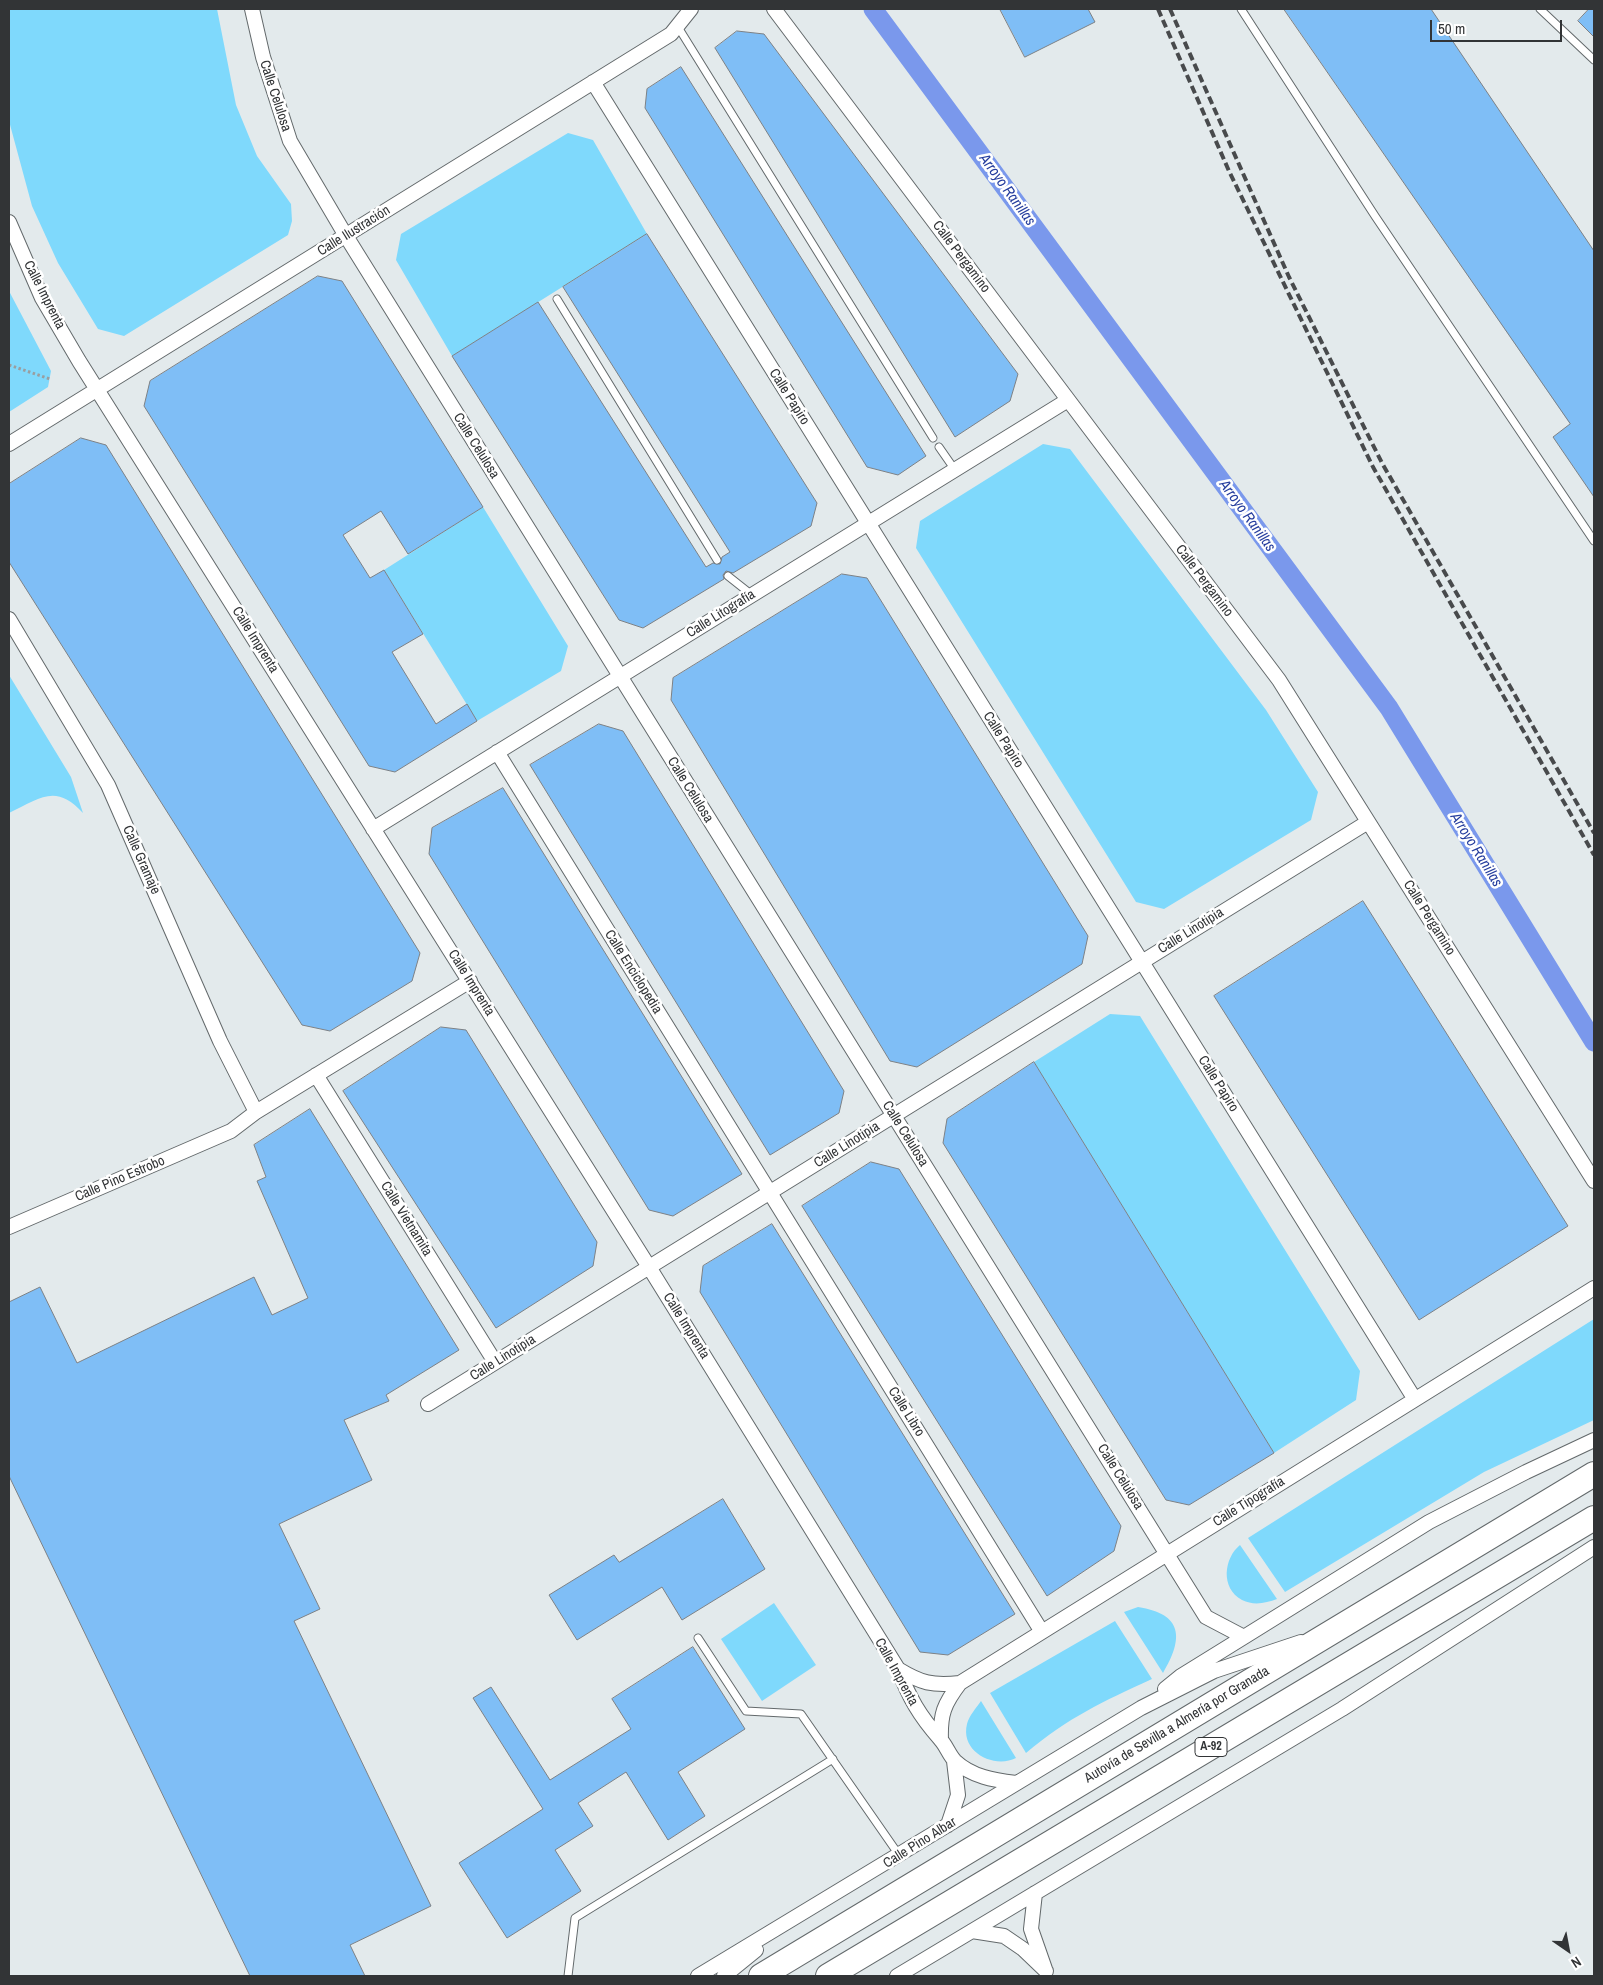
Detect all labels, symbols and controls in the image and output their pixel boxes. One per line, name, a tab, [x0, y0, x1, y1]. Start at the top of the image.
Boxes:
scale bar	[1433, 10, 1566, 42]
text: 50 m	[1438, 18, 1465, 39]
street label: Calle Celulosa	[256, 58, 294, 134]
water label: Arroyo Ranillas	[975, 151, 1039, 229]
street label: Calle Ilustración	[315, 202, 393, 260]
street label: Calle Pergamino	[929, 218, 993, 296]
street label: Calle Imprenta	[20, 258, 68, 332]
street label: Calle Papiro	[765, 366, 813, 428]
street label: Calle Celulosa	[449, 410, 503, 482]
water label: Arroyo Ranillas	[1215, 477, 1279, 555]
street label: Calle Pergamino	[1172, 542, 1236, 620]
street label: Calle Litografía	[684, 586, 758, 642]
street label: Calle Imprenta	[228, 604, 282, 676]
street label: Calle Papiro	[979, 709, 1027, 771]
street label: Calle Celulosa	[663, 754, 717, 826]
water label: Arroyo Ranillas	[1446, 810, 1506, 890]
street label: Calle Gramaje	[118, 823, 164, 897]
street label: Calle Pergamino	[1399, 877, 1459, 959]
street label: Calle Linotipia	[1155, 904, 1227, 958]
street label: Calle Enciclopedia	[601, 927, 665, 1017]
street label: Calle Imprenta	[444, 947, 498, 1019]
street label: Calle Papiro	[1194, 1053, 1242, 1115]
street label: Calle Celulosa	[878, 1098, 932, 1170]
street label: Calle Linotipia	[811, 1118, 883, 1172]
street label: Calle Pino Estrobo	[73, 1153, 167, 1205]
street label: Calle Vietnamita	[376, 1179, 436, 1259]
street label: Calle Imprenta	[659, 1290, 713, 1362]
street label: Calle Linotipia	[467, 1331, 539, 1385]
street label: Calle Libro	[884, 1384, 928, 1440]
street label: Calle Celulosa	[1093, 1441, 1147, 1513]
street label: Calle Tipografía	[1210, 1473, 1288, 1531]
street label: Calle Imprenta	[871, 1635, 921, 1709]
street label: Autovía de Sevilla a Almería por Granada	[1082, 1663, 1272, 1787]
road number: A-92	[1195, 1738, 1227, 1756]
street label: Calle Pino Albar	[880, 1814, 960, 1872]
north arrow	[1543, 1925, 1593, 1975]
text: N	[1568, 1953, 1585, 1972]

